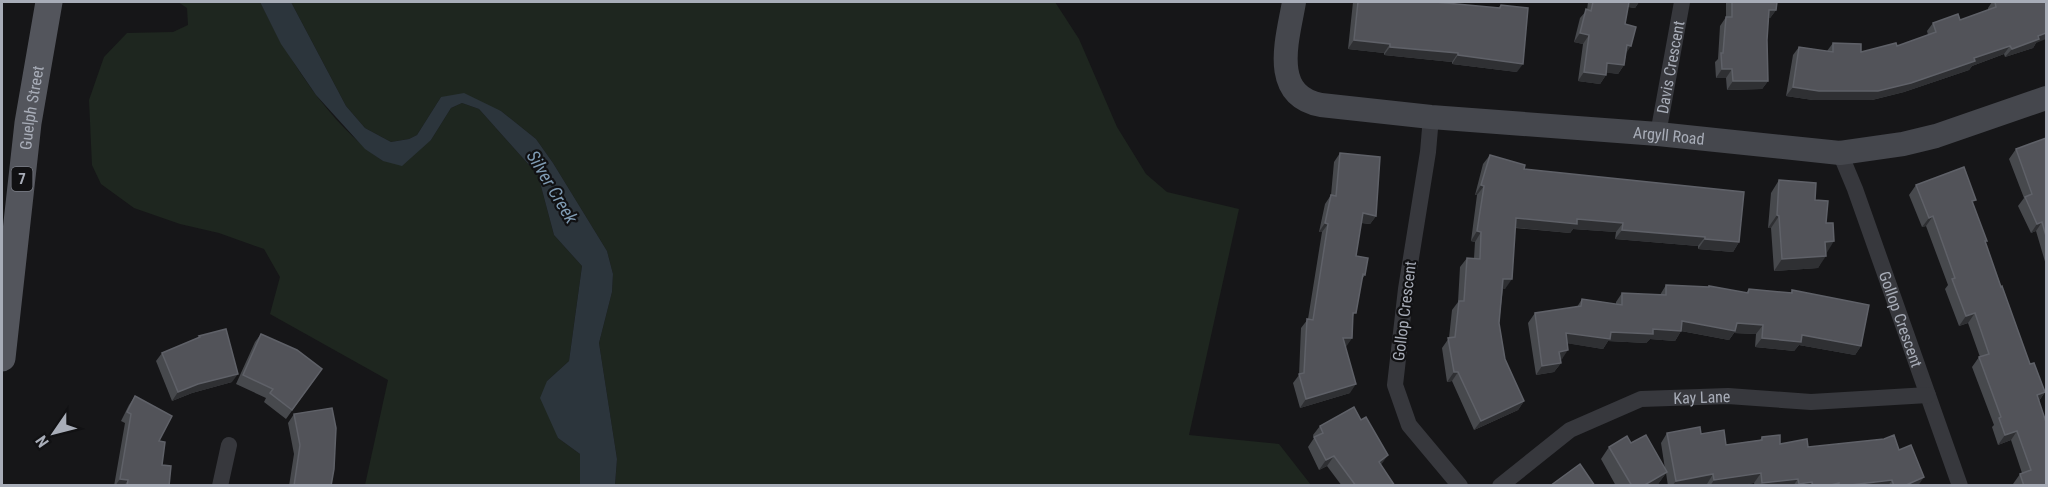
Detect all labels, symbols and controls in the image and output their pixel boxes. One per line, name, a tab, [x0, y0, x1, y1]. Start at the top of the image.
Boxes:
street label: Davis Crescent	[1653, 19, 1688, 115]
street label: Guelph Street	[16, 64, 48, 151]
street label: Argyll Road	[1632, 123, 1705, 149]
water label: Silver Creek	[522, 146, 583, 228]
road number: 7	[12, 167, 32, 191]
street label: Gollop Crescent	[1389, 260, 1420, 362]
street label: Gollop Crescent	[1875, 269, 1926, 370]
street label: Kay Lane	[1673, 387, 1731, 408]
north arrow	[24, 403, 84, 463]
text: N	[32, 432, 53, 451]

